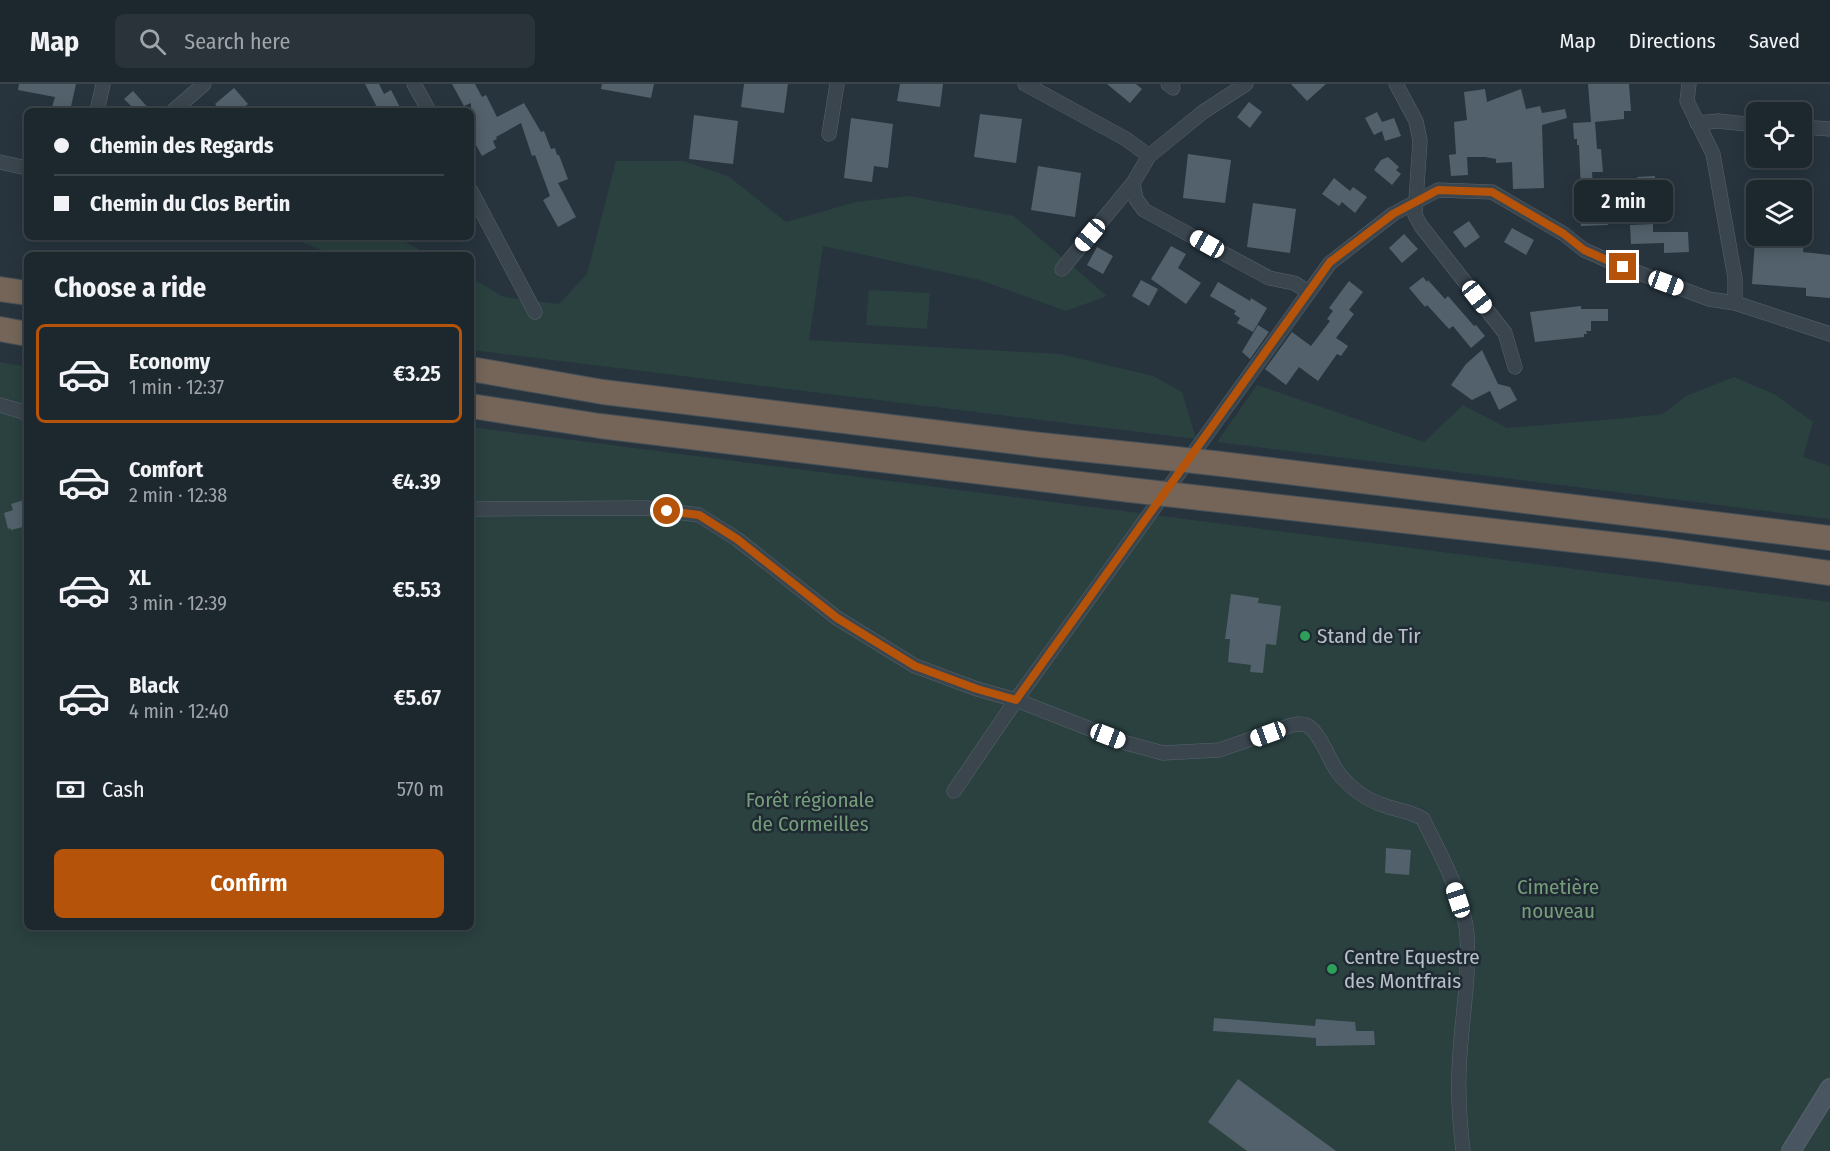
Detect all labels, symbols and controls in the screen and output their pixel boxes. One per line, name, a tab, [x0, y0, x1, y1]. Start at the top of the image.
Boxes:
search box	[115, 14, 535, 68]
text: Map	[30, 25, 79, 58]
icon: search	[136, 25, 169, 58]
text: Search here	[184, 28, 290, 55]
text: Map	[1559, 28, 1596, 54]
text: Directions	[1629, 28, 1716, 54]
text: Saved	[1749, 28, 1800, 54]
map controls	[1746, 102, 1812, 246]
button: locate	[1746, 102, 1812, 168]
text: Chemin des Regards	[90, 132, 274, 159]
callout: 2 min	[1574, 180, 1672, 222]
button: layers	[1746, 180, 1812, 246]
text: 2 min	[1601, 189, 1646, 213]
text: Chemin du Clos Bertin	[90, 190, 290, 217]
car	[1072, 215, 1108, 255]
car	[1187, 227, 1227, 261]
route end	[1609, 253, 1636, 280]
car	[1646, 268, 1686, 298]
text: Choose a ride	[54, 272, 206, 304]
car	[1459, 277, 1495, 317]
icon: car	[57, 347, 111, 401]
text: Economy	[129, 348, 210, 375]
text: €3.25	[393, 360, 441, 387]
text: 1 min · 12:37	[129, 375, 224, 399]
icon: car	[57, 455, 111, 509]
text: Comfort	[129, 456, 203, 483]
text: €4.39	[392, 468, 441, 495]
text: 2 min · 12:38	[129, 483, 227, 507]
route start	[653, 497, 680, 524]
icon: car	[57, 563, 111, 617]
text: XL	[129, 564, 151, 591]
text: €5.53	[393, 576, 441, 603]
text: 3 min · 12:39	[129, 591, 227, 615]
place label: Stand de Tir	[1317, 623, 1421, 649]
marker: Stand de Tir	[1298, 629, 1312, 643]
icon: car	[57, 671, 111, 725]
text: Black	[129, 672, 179, 699]
text: €5.67	[394, 684, 441, 711]
text: 4 min · 12:40	[129, 699, 229, 723]
car	[1248, 719, 1288, 749]
car	[1088, 721, 1128, 751]
icon: cash	[54, 773, 87, 806]
text: Cash	[102, 776, 145, 803]
text: 570 m	[397, 777, 444, 801]
park label: Forêt régionale de Cormeilles	[746, 787, 874, 837]
button: Confirm	[54, 849, 444, 918]
park label: Cimetière nouveau	[1517, 874, 1599, 924]
car	[1444, 880, 1472, 920]
place label: Centre Equestre des Montfrais	[1344, 944, 1480, 994]
marker: Centre Equestre des Montfrais	[1325, 962, 1339, 976]

